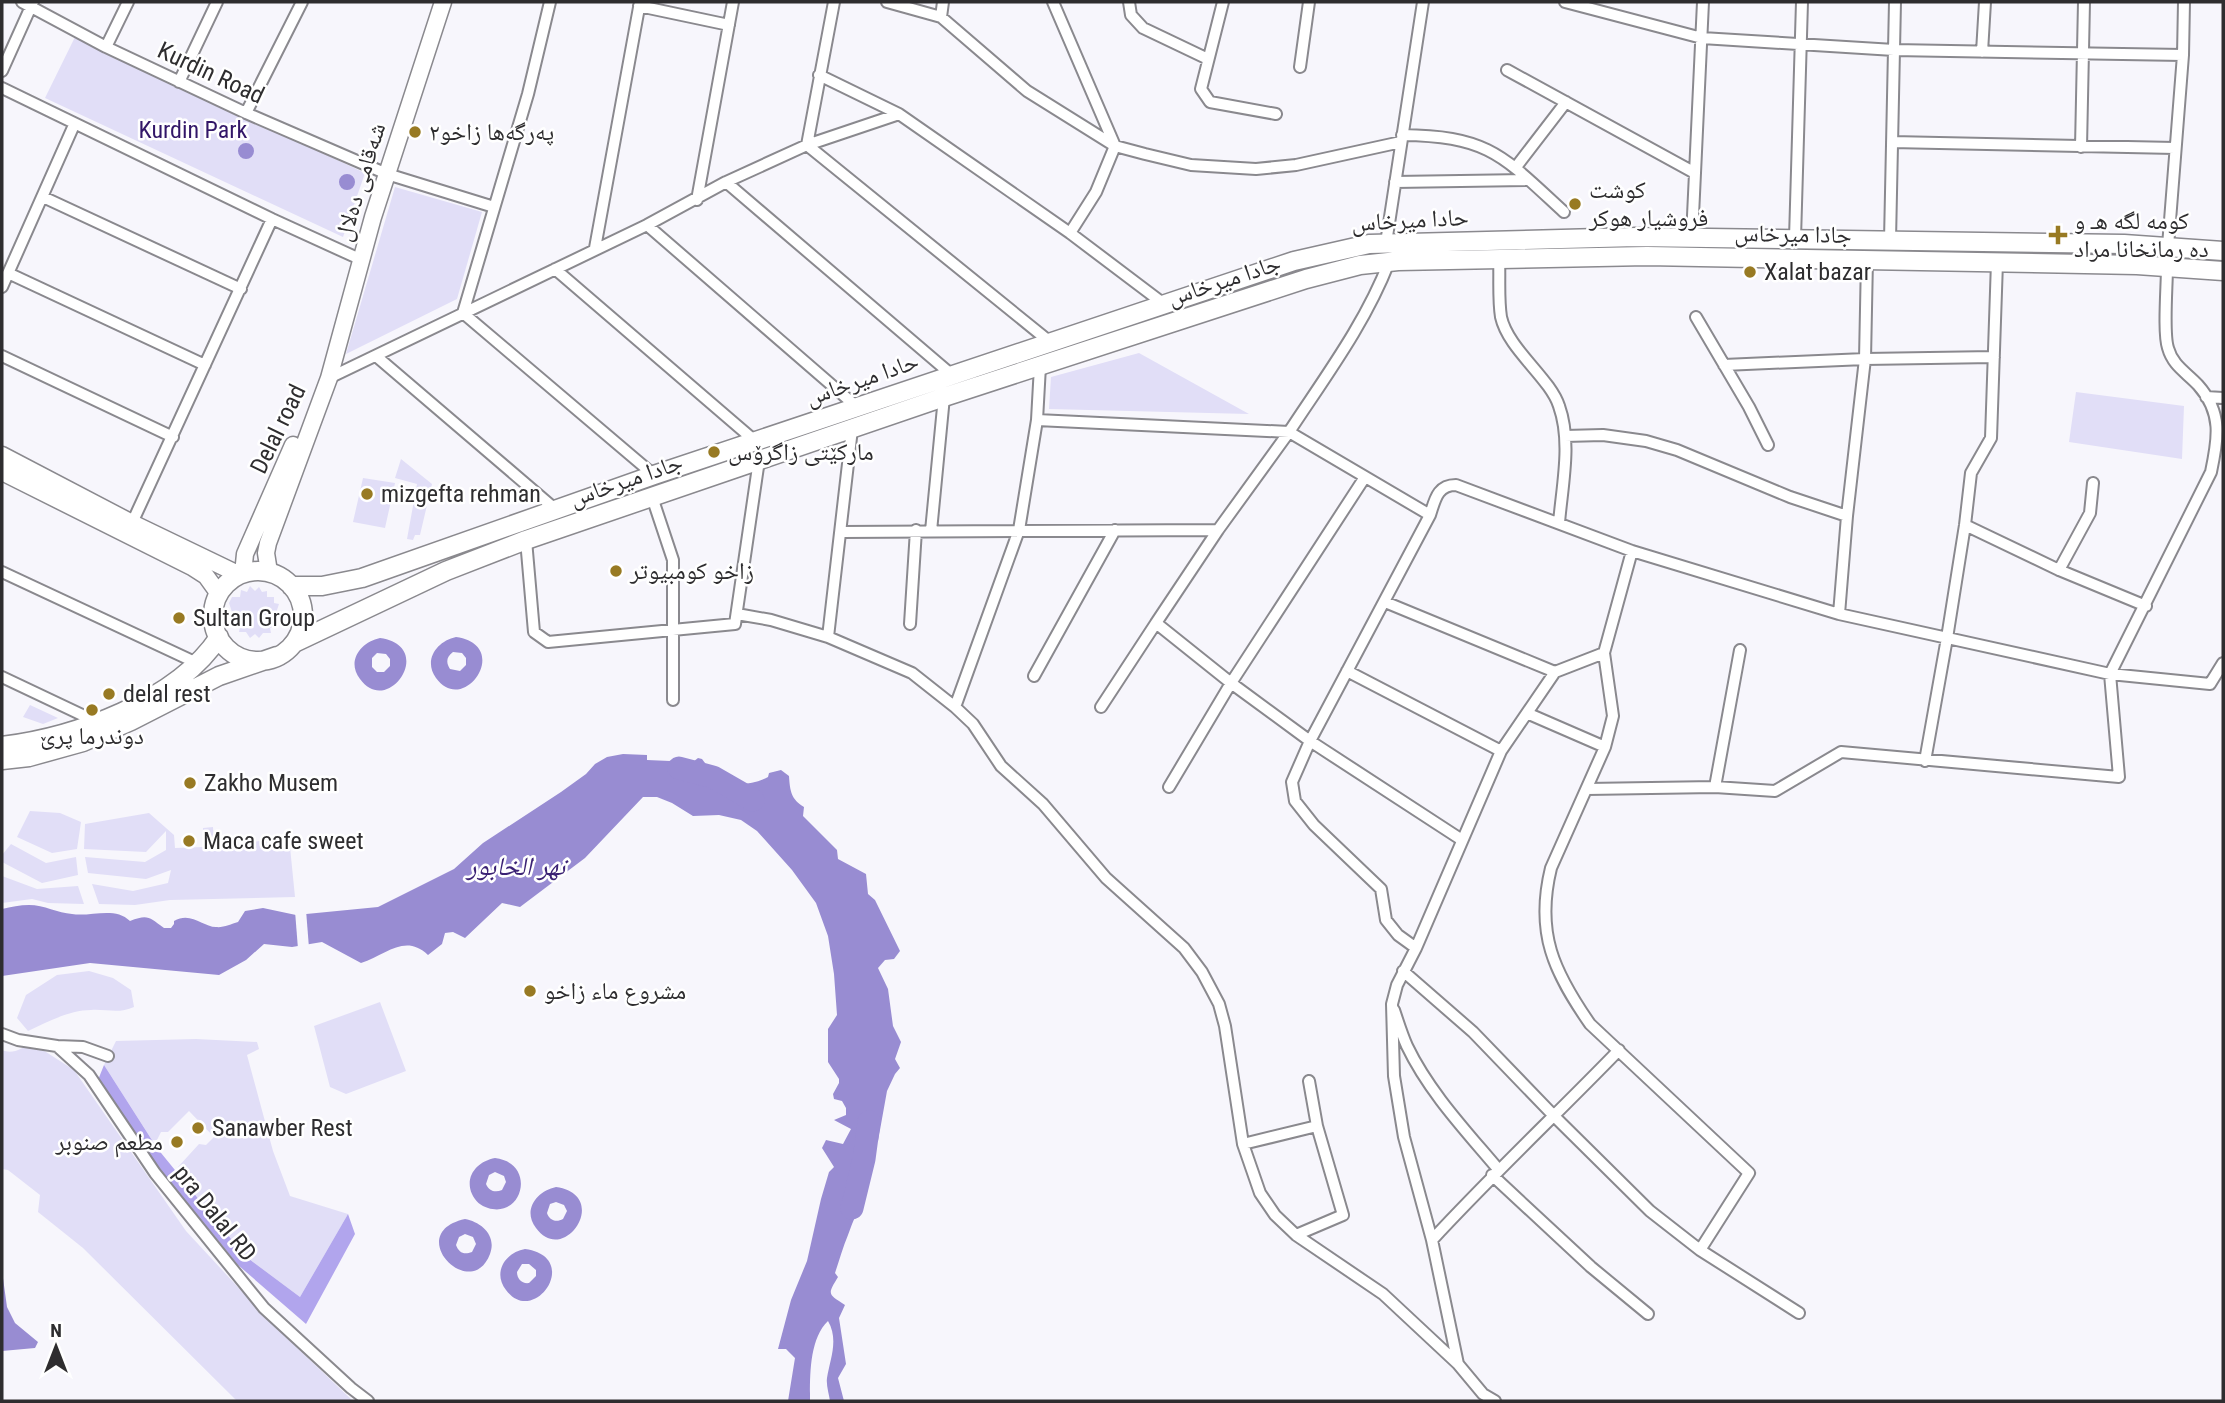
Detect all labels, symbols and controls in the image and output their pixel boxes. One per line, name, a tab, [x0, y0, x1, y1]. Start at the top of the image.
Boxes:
street label: Kurdin Road	[153, 36, 269, 110]
park label: Kurdin Park	[139, 116, 248, 144]
place label: پەرگەها زاخو۲	[429, 118, 554, 146]
street label: شەقامی دەلال	[329, 119, 391, 245]
marker: پەرگەها زاخو۲	[407, 124, 423, 140]
place label: كوشت فروشيار هوكر	[1588, 176, 1708, 232]
marker: كوشت فروشيار هوكر	[1567, 196, 1583, 212]
street label: حادا ميرخاس	[1351, 203, 1469, 237]
place label: كومه لگه هـ و ده رمانخانا مراد	[2074, 207, 2209, 263]
street label: جادا ميرخاس	[1734, 219, 1852, 249]
marker: كومه لگه هـ و ده رمانخانا مراد	[2048, 225, 2068, 245]
street label: جادا ميرخاس	[1164, 249, 1284, 311]
place label: Xalat bazar	[1764, 258, 1871, 286]
marker: Xalat bazar	[1742, 264, 1758, 280]
street label: حادا ميرخاس	[802, 347, 922, 411]
street label: Delal road	[244, 380, 312, 478]
place label: مارکێتی زاگرۆس	[728, 438, 874, 466]
marker: مارکێتی زاگرۆس	[706, 444, 722, 460]
street label: جادا ميرخاس	[566, 448, 686, 512]
place label: mizgefta rehman	[381, 480, 541, 508]
marker: mizgefta rehman	[359, 486, 375, 502]
place label: زاخو كومبيوتر	[629, 557, 754, 585]
marker: زاخو كومبيوتر	[608, 563, 624, 579]
place label: Sultan Group	[193, 604, 315, 632]
marker: Sultan Group	[171, 610, 187, 626]
place label: delal rest	[123, 680, 211, 708]
marker: delal rest	[101, 686, 117, 702]
marker: دوندرما پرێ	[84, 702, 100, 718]
place label: دوندرما پرێ	[40, 722, 144, 750]
place label: Zakho Musem	[204, 769, 338, 797]
marker: Zakho Musem	[182, 775, 198, 791]
place label: Maca cafe sweet	[203, 827, 364, 855]
marker: Maca cafe sweet	[181, 833, 197, 849]
water label: نهر الخابور	[465, 851, 569, 881]
place label: مشروع ماء زاخو	[544, 977, 686, 1006]
marker: مشروع ماء زاخو	[522, 983, 538, 999]
place label: Sanawber Rest	[212, 1114, 353, 1142]
marker: Sanawber Rest	[190, 1120, 206, 1136]
place label: مطعم صنوبر	[54, 1128, 163, 1158]
marker: مطعم صنوبر	[169, 1134, 185, 1150]
street label: pra Dalal RD	[168, 1159, 262, 1267]
north arrow	[21, 1312, 91, 1382]
text: N	[50, 1319, 62, 1342]

